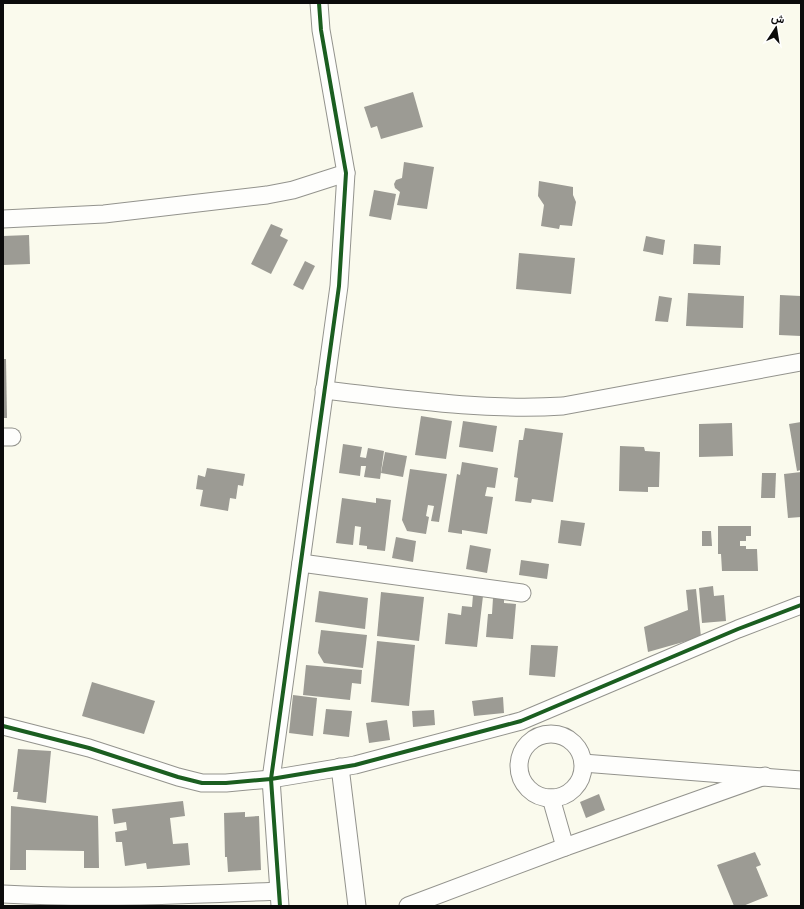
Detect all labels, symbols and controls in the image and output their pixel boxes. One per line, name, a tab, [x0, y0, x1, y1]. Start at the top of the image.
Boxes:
north arrow	[756, 8, 796, 48]
text: ش	[770, 10, 786, 26]

